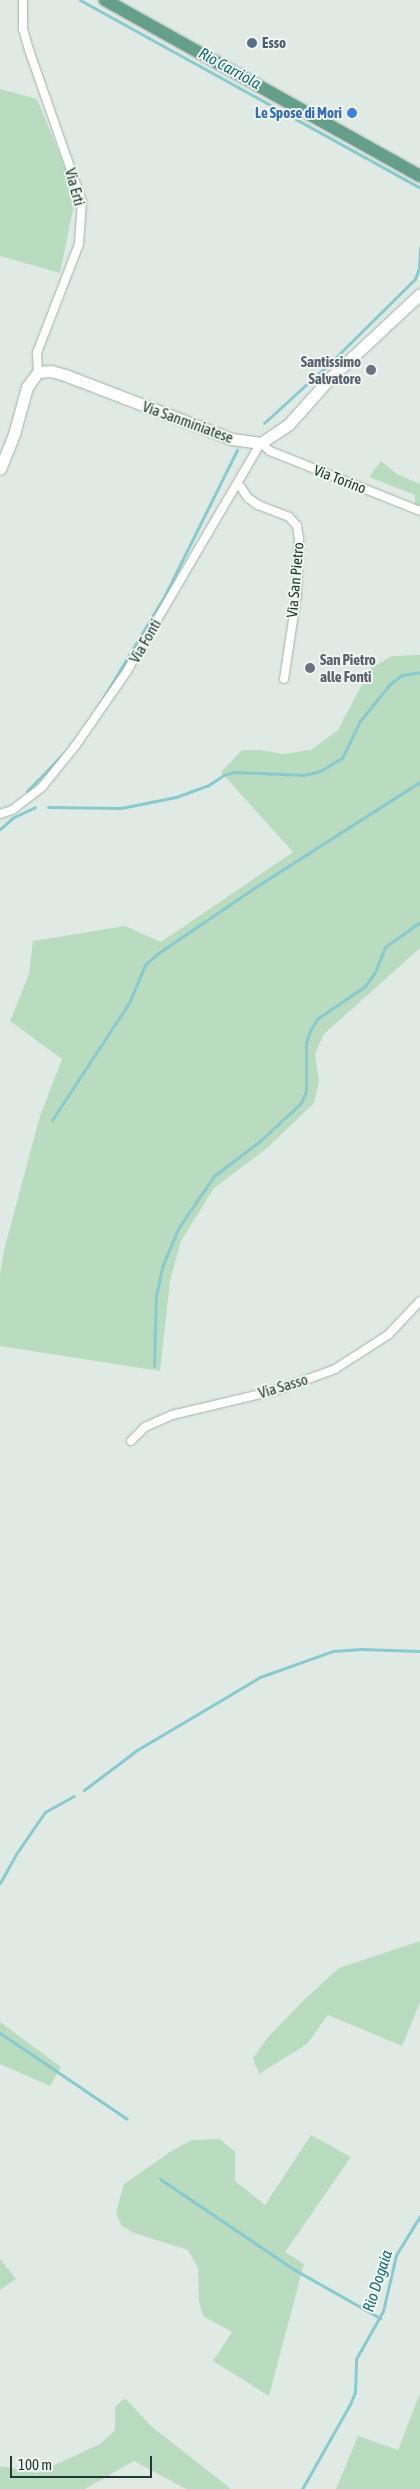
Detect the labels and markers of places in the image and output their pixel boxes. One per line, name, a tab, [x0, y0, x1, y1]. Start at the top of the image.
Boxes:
place label: Esso	[262, 34, 286, 52]
marker: Esso	[246, 37, 258, 49]
place label: Le Spose di Mori	[255, 104, 342, 122]
marker: Le Spose di Mori	[346, 107, 358, 119]
place label: Santissimo Salvatore	[301, 352, 361, 387]
marker: Santissimo Salvatore	[365, 364, 377, 376]
place label: San Pietro alle Fonti	[320, 650, 376, 685]
marker: San Pietro alle Fonti	[304, 662, 316, 674]

